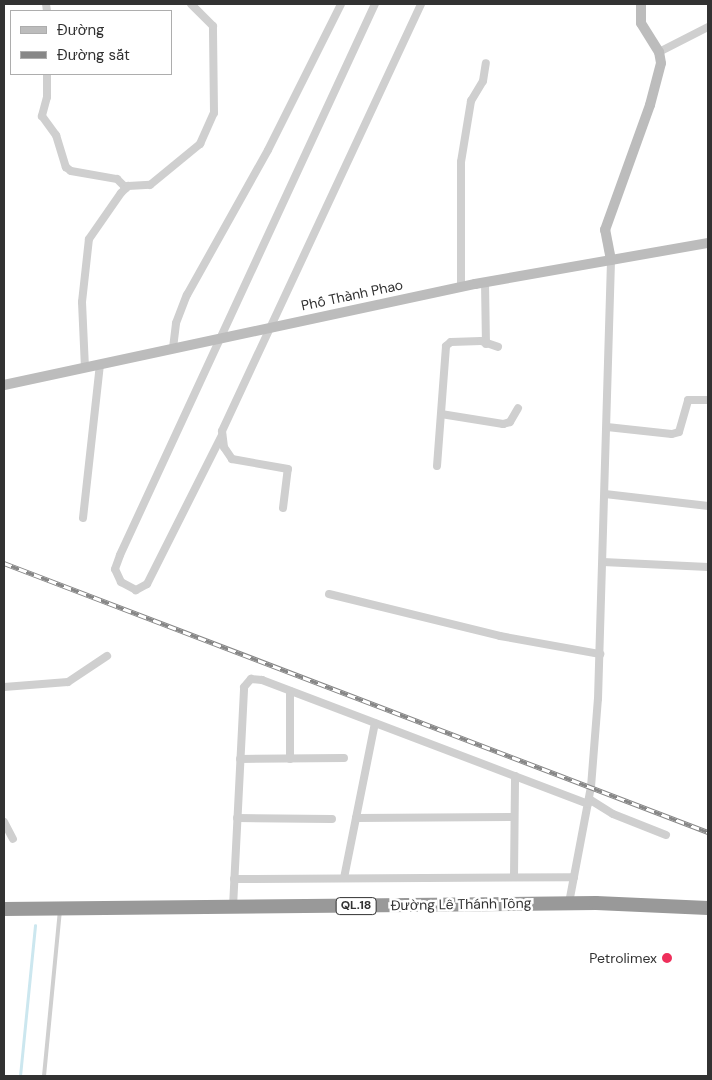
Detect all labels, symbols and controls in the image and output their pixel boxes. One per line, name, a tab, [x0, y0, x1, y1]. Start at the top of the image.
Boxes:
legend	[10, 10, 172, 75]
text: Đường	[57, 20, 105, 40]
text: Đường sắt	[57, 45, 130, 65]
street label: Phố Thành Phao	[300, 276, 404, 314]
street label: Đường Lê Thánh Tông	[390, 894, 532, 914]
road number: QL.18	[335, 896, 377, 916]
place label: Petrolimex	[589, 950, 657, 966]
marker: Petrolimex	[661, 952, 673, 964]

